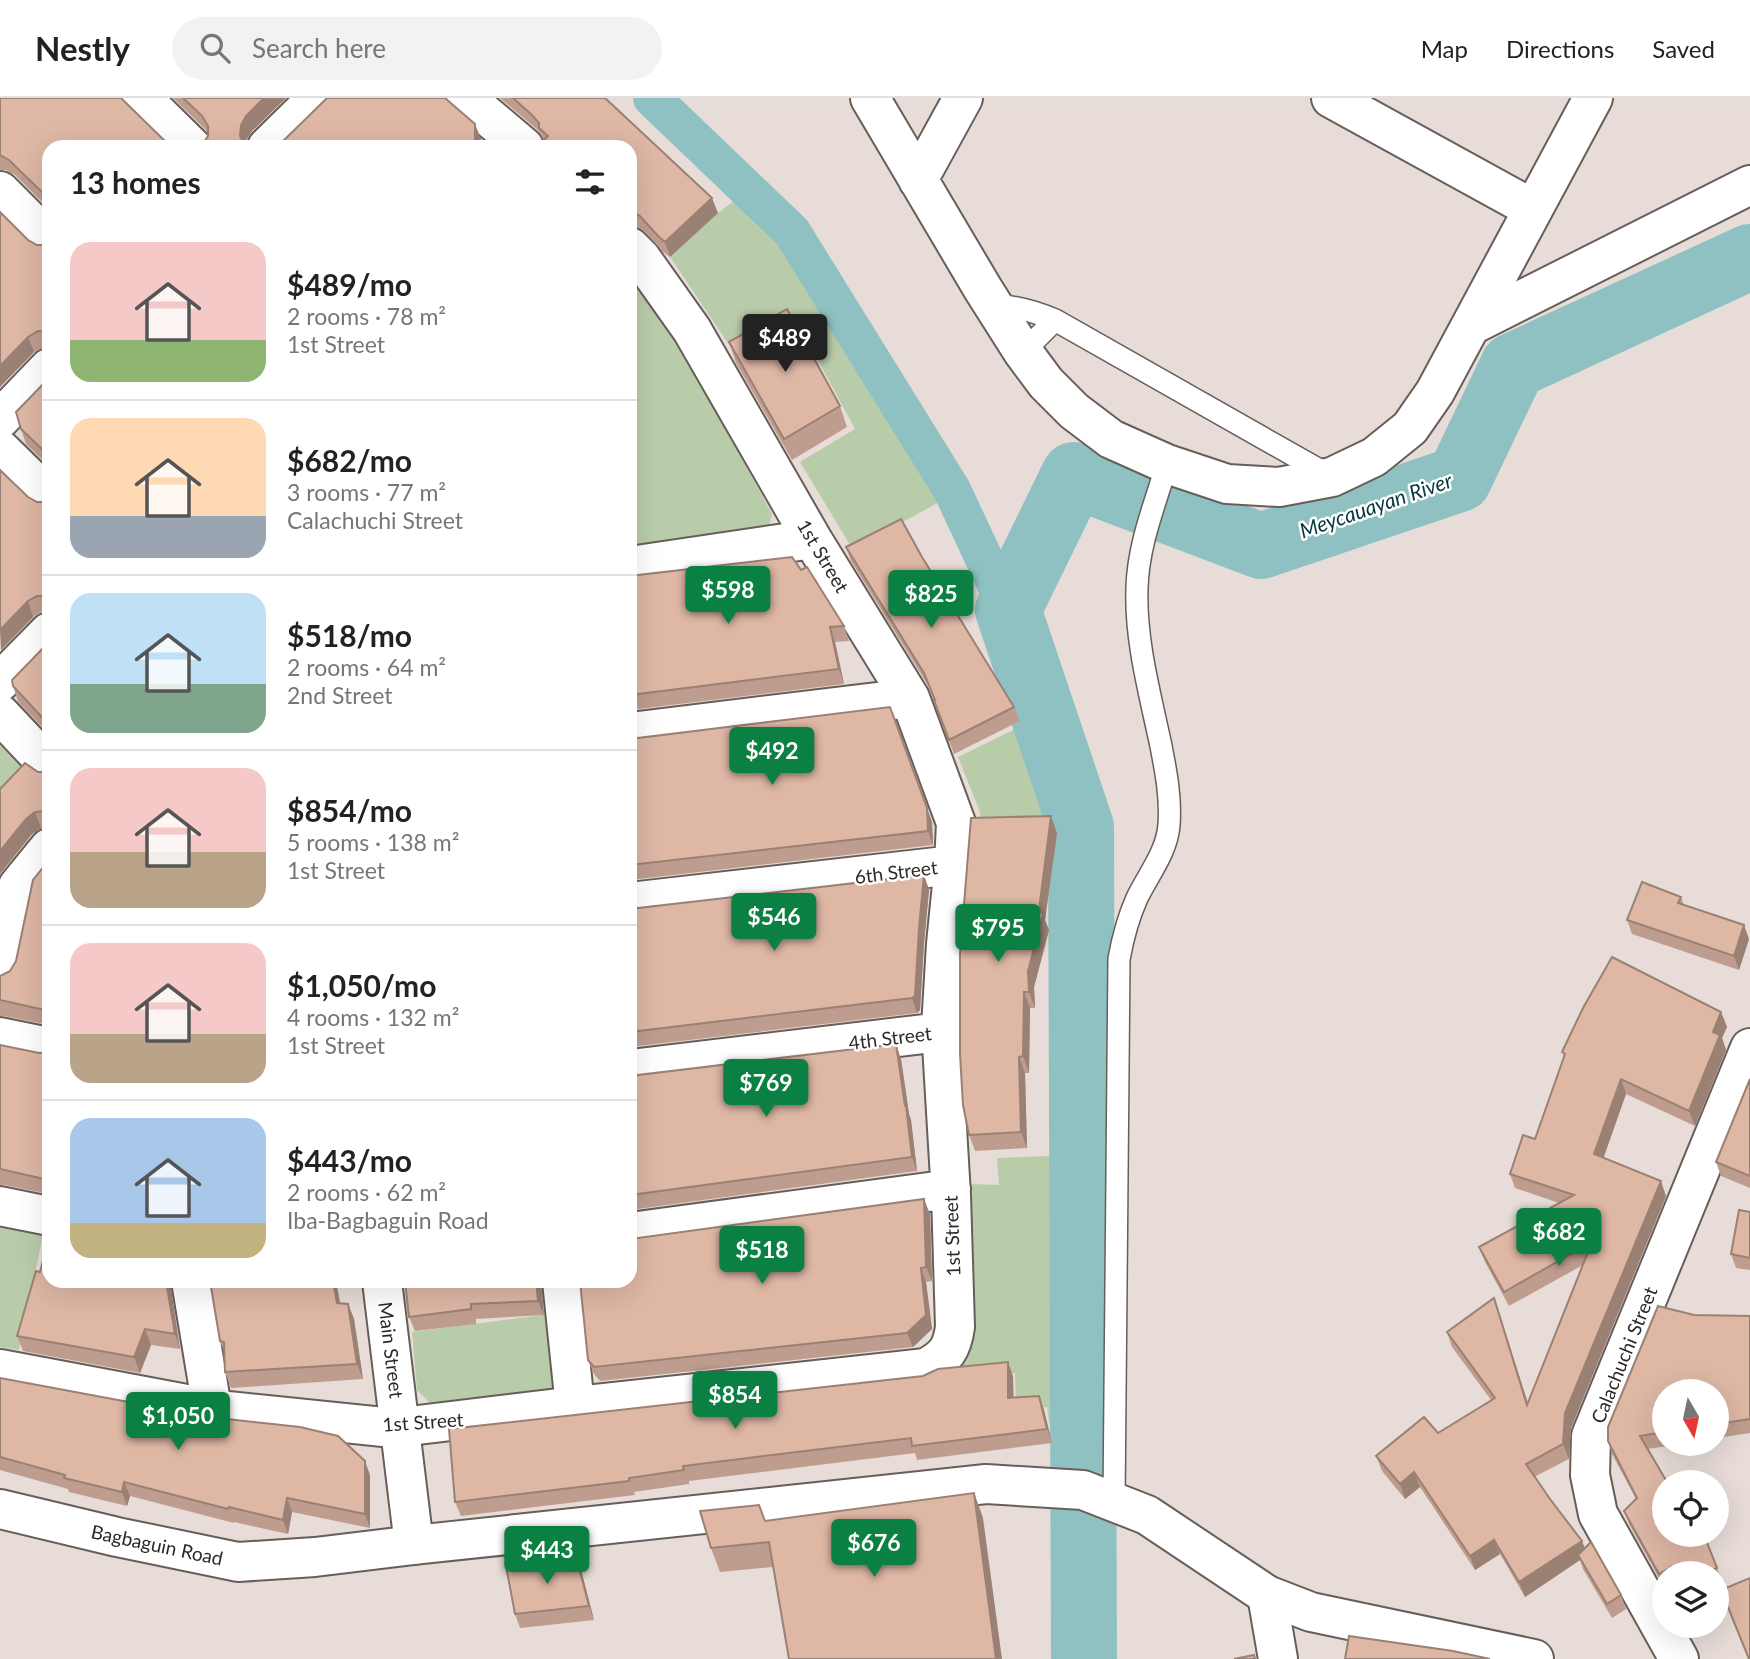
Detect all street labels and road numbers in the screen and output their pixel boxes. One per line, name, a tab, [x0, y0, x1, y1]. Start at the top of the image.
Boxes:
street label: 1st Street	[793, 515, 854, 597]
street label: 6th Street	[853, 855, 939, 888]
street label: 4th Street	[847, 1021, 933, 1054]
street label: 1st Street	[939, 1195, 964, 1277]
street label: Calachuchi Street	[1586, 1283, 1662, 1427]
street label: Main Street	[374, 1300, 409, 1400]
street label: 1st Street	[382, 1407, 464, 1436]
street label: Bagbaguin Road	[89, 1519, 225, 1570]

